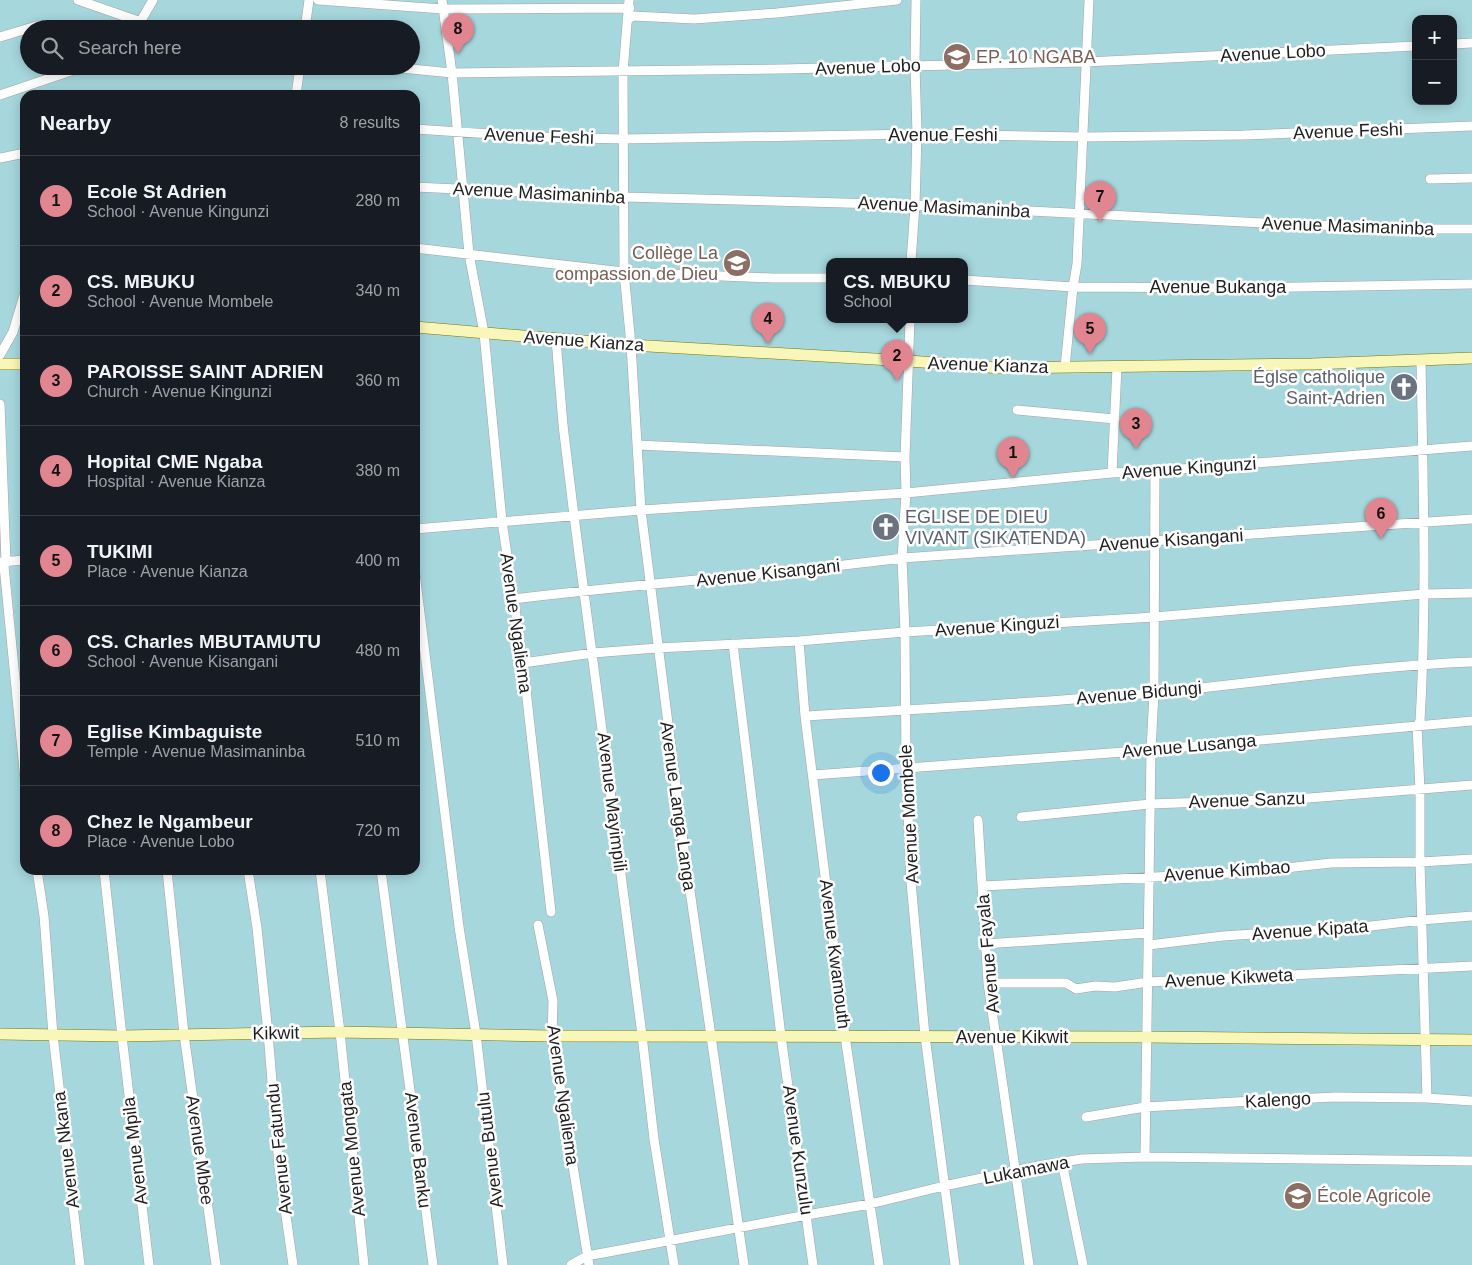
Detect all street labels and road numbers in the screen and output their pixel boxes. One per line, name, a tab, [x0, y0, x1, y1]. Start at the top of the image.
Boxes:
street label: Avenue Lobo	[1220, 40, 1326, 66]
street label: Avenue Lobo	[815, 55, 921, 79]
street label: Avenue Feshi	[1293, 119, 1403, 143]
street label: Avenue Feshi	[484, 124, 594, 148]
street label: Avenue Feshi	[888, 125, 998, 145]
street label: Avenue Masimaninba	[452, 178, 627, 208]
street label: Avenue Masimaninba	[857, 192, 1032, 222]
street label: Avenue Masimaninba	[1261, 213, 1436, 239]
street label: Avenue Bukanga	[1150, 277, 1287, 297]
street label: Avenue Kianza	[523, 327, 646, 355]
street label: Avenue Kianza	[927, 353, 1050, 377]
street label: Avenue Kingunzi	[1121, 453, 1257, 483]
street label: Avenue Kisangani	[1098, 525, 1244, 555]
street label: Avenue Ngaliema	[496, 551, 536, 696]
street label: Avenue Kisangani	[695, 555, 841, 591]
street label: Avenue Kinguzi	[934, 612, 1060, 640]
street label: Avenue Bidungi	[1075, 678, 1203, 708]
street label: Avenue Langa Langa	[656, 720, 700, 893]
street label: Avenue Lusanga	[1121, 730, 1258, 762]
street label: Avenue Mayimpili	[593, 731, 631, 873]
street label: Avenue Mombele	[895, 744, 923, 884]
street label: Avenue Sanzu	[1188, 788, 1306, 812]
street label: Avenue Kimbao	[1163, 857, 1291, 885]
street label: Avenue Kwamouth	[816, 878, 854, 1030]
street label: Avenue Fayala	[973, 893, 1003, 1015]
street label: Avenue Kipata	[1251, 916, 1370, 944]
street label: Avenue Kikweta	[1164, 965, 1295, 991]
street label: Kikwit	[252, 1023, 300, 1043]
street label: Avenue Ngaliema	[543, 1023, 583, 1168]
street label: Avenue Kikwit	[956, 1027, 1068, 1047]
street label: Avenue Mongata	[335, 1079, 369, 1218]
street label: Avenue Fatundu	[262, 1082, 296, 1216]
street label: Avenue Kunzulu	[779, 1084, 817, 1216]
street label: Kalengo	[1244, 1088, 1312, 1112]
street label: Avenue Nkana	[49, 1089, 83, 1210]
street label: Avenue Banku	[401, 1091, 435, 1209]
street label: Avenue Butulu	[473, 1091, 507, 1209]
street label: Avenue Mbee	[182, 1094, 218, 1206]
street label: Avenue Mpila	[118, 1095, 152, 1206]
street label: Lukamawa	[981, 1152, 1072, 1188]

